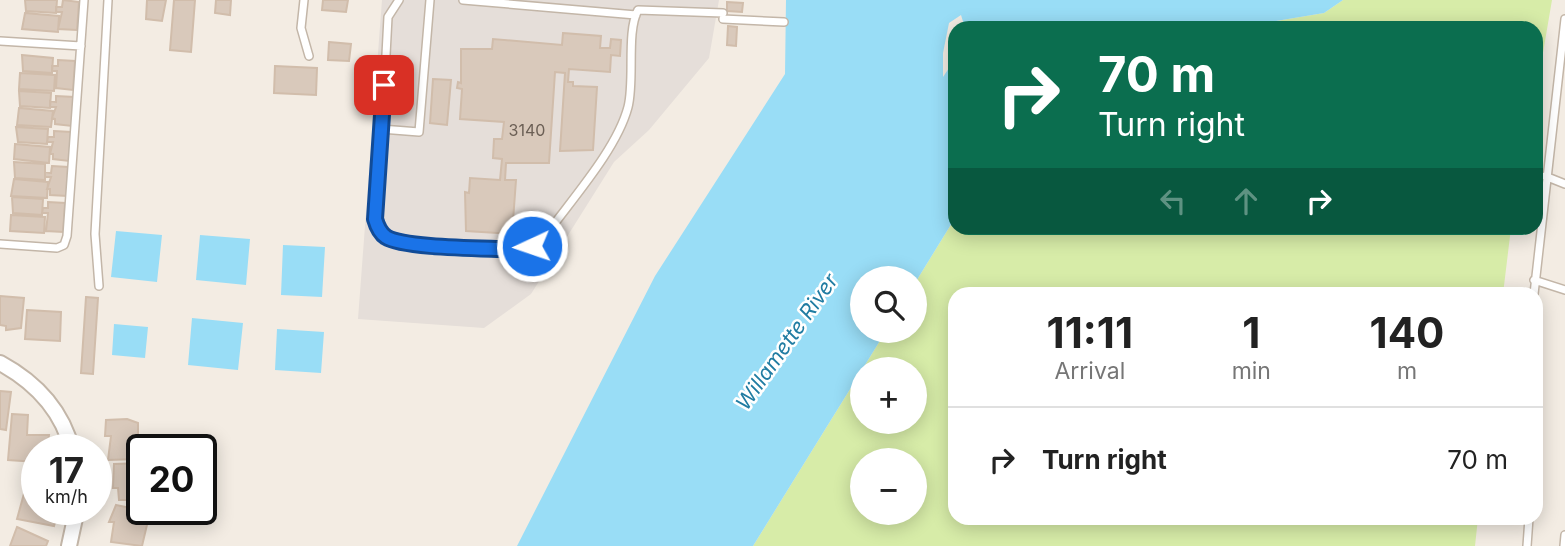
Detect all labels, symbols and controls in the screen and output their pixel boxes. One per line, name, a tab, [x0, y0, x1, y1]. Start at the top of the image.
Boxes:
text: 70 m	[1098, 45, 1215, 104]
icon: right	[983, 49, 1074, 140]
pin	[354, 55, 414, 115]
icon: arrive	[365, 66, 403, 104]
text: Turn right	[1098, 105, 1245, 144]
house number: 3140	[509, 120, 545, 140]
icon: left	[1154, 182, 1192, 220]
icon: ahead	[1227, 182, 1265, 220]
icon: right	[1300, 182, 1338, 220]
position arrow	[495, 209, 569, 283]
map controls	[850, 266, 927, 525]
button: search	[850, 266, 927, 343]
water label: Willamette River	[730, 268, 843, 415]
text: 11:11	[1047, 307, 1133, 358]
text: 1	[1242, 307, 1260, 358]
text: 140	[1370, 307, 1444, 358]
button: +	[850, 357, 927, 434]
text: Arrival	[1054, 357, 1125, 385]
text: min	[1232, 357, 1271, 385]
text: m	[1397, 357, 1417, 385]
speed limit sign: 20	[126, 434, 217, 525]
icon: right	[983, 441, 1021, 479]
text: Turn right	[1042, 444, 1167, 475]
text: 70 m	[1447, 444, 1508, 475]
button: −	[850, 448, 927, 525]
text: 17	[49, 449, 84, 491]
text: km/h	[45, 486, 88, 507]

